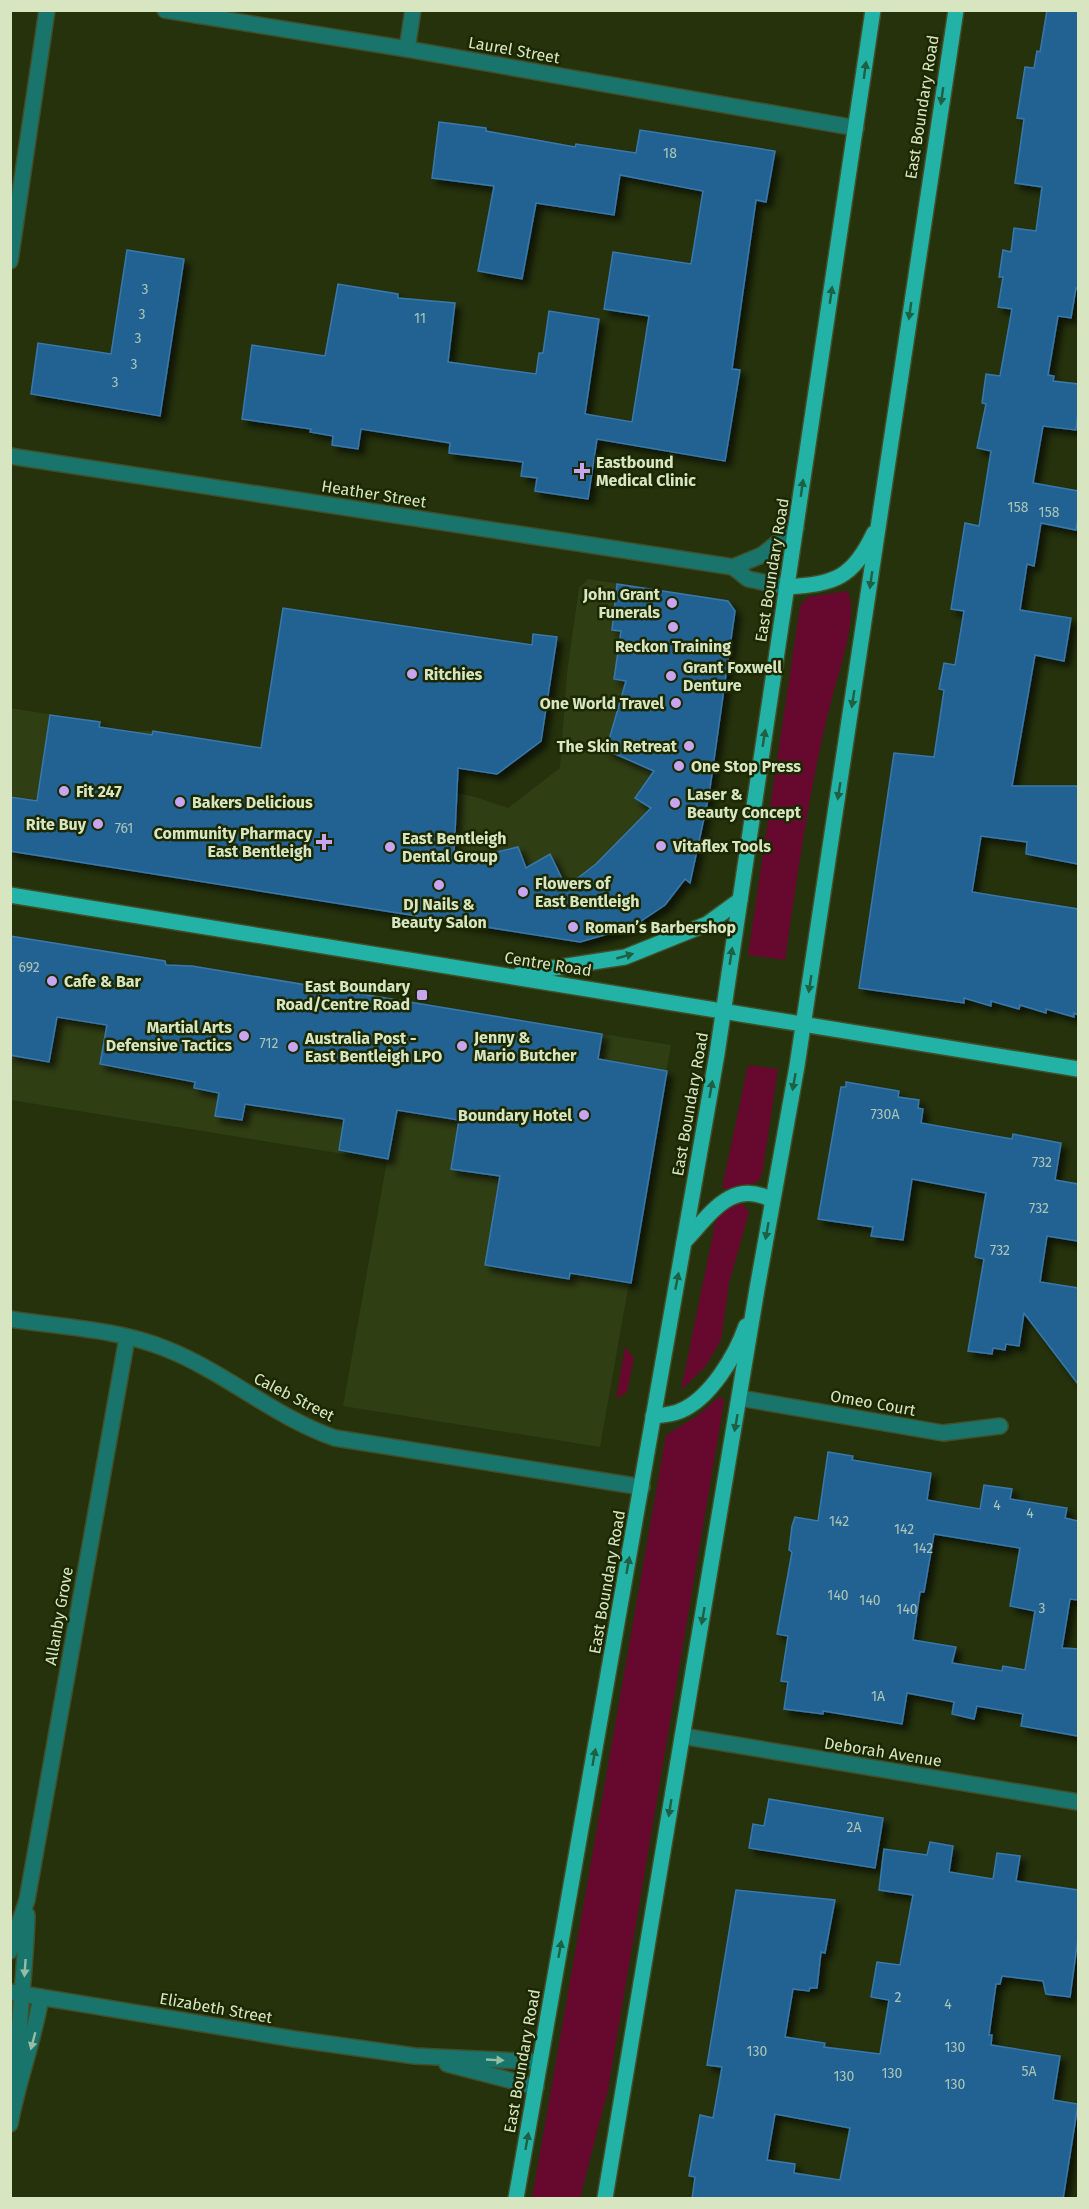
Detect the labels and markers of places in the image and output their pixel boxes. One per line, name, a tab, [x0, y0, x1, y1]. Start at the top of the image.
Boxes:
place label: Eastbound Medical Clinic	[596, 453, 696, 490]
marker: Eastbound Medical Clinic	[573, 462, 591, 480]
place label: John Grant Funerals	[582, 585, 661, 622]
marker: John Grant Funerals	[665, 596, 679, 610]
marker: Reckon Training	[666, 620, 680, 634]
place label: Reckon Training	[615, 637, 731, 656]
place label: Grant Foxwell Denture	[683, 658, 782, 695]
place label: Ritchies	[424, 665, 483, 684]
marker: Ritchies	[405, 667, 419, 681]
marker: Grant Foxwell Denture	[664, 669, 678, 683]
place label: One World Travel	[540, 694, 664, 713]
marker: One World Travel	[669, 696, 683, 710]
place label: The Skin Retreat	[557, 737, 678, 756]
marker: The Skin Retreat	[682, 739, 696, 753]
place label: One Stop Press	[691, 757, 801, 776]
marker: One Stop Press	[672, 759, 686, 773]
place label: Fit 247	[76, 782, 122, 801]
marker: Fit 247	[57, 784, 71, 798]
place label: Laser & Beauty Concept	[687, 785, 802, 822]
place label: Bakers Delicious	[192, 793, 313, 812]
marker: Bakers Delicious	[173, 795, 187, 809]
marker: Laser & Beauty Concept	[668, 796, 682, 810]
place label: Rite Buy	[26, 815, 87, 834]
marker: Rite Buy	[91, 817, 105, 831]
place label: Community Pharmacy East Bentleigh	[154, 824, 313, 861]
place label: East Bentleigh Dental Group	[402, 829, 507, 866]
marker: Community Pharmacy East Bentleigh	[317, 835, 331, 849]
place label: Vitaflex Tools	[672, 837, 771, 856]
marker: Vitaflex Tools	[654, 839, 668, 853]
marker: East Bentleigh Dental Group	[383, 840, 397, 854]
place label: Flowers of East Bentleigh	[535, 874, 640, 911]
marker: DJ Nails & Beauty Salon	[432, 878, 446, 892]
marker: Flowers of East Bentleigh	[516, 885, 530, 899]
place label: DJ Nails & Beauty Salon	[391, 895, 487, 932]
place label: Roman’s Barbershop	[585, 918, 736, 937]
marker: Roman’s Barbershop	[566, 920, 580, 934]
place label: Cafe & Bar	[64, 972, 142, 991]
marker: Cafe & Bar	[45, 974, 59, 988]
place label: East Boundary Road/Centre Road	[276, 977, 411, 1014]
marker: East Boundary Road/Centre Road	[415, 988, 429, 1002]
place label: Martial Arts Defensive Tactics	[106, 1018, 232, 1055]
place label: Jenny & Mario Butcher	[473, 1028, 577, 1065]
marker: Martial Arts Defensive Tactics	[237, 1029, 251, 1043]
place label: Australia Post - East Bentleigh LPO	[304, 1029, 442, 1066]
marker: Jenny & Mario Butcher	[455, 1039, 469, 1053]
marker: Australia Post - East Bentleigh LPO	[286, 1040, 300, 1054]
place label: Boundary Hotel	[458, 1106, 572, 1125]
marker: Boundary Hotel	[577, 1108, 591, 1122]

